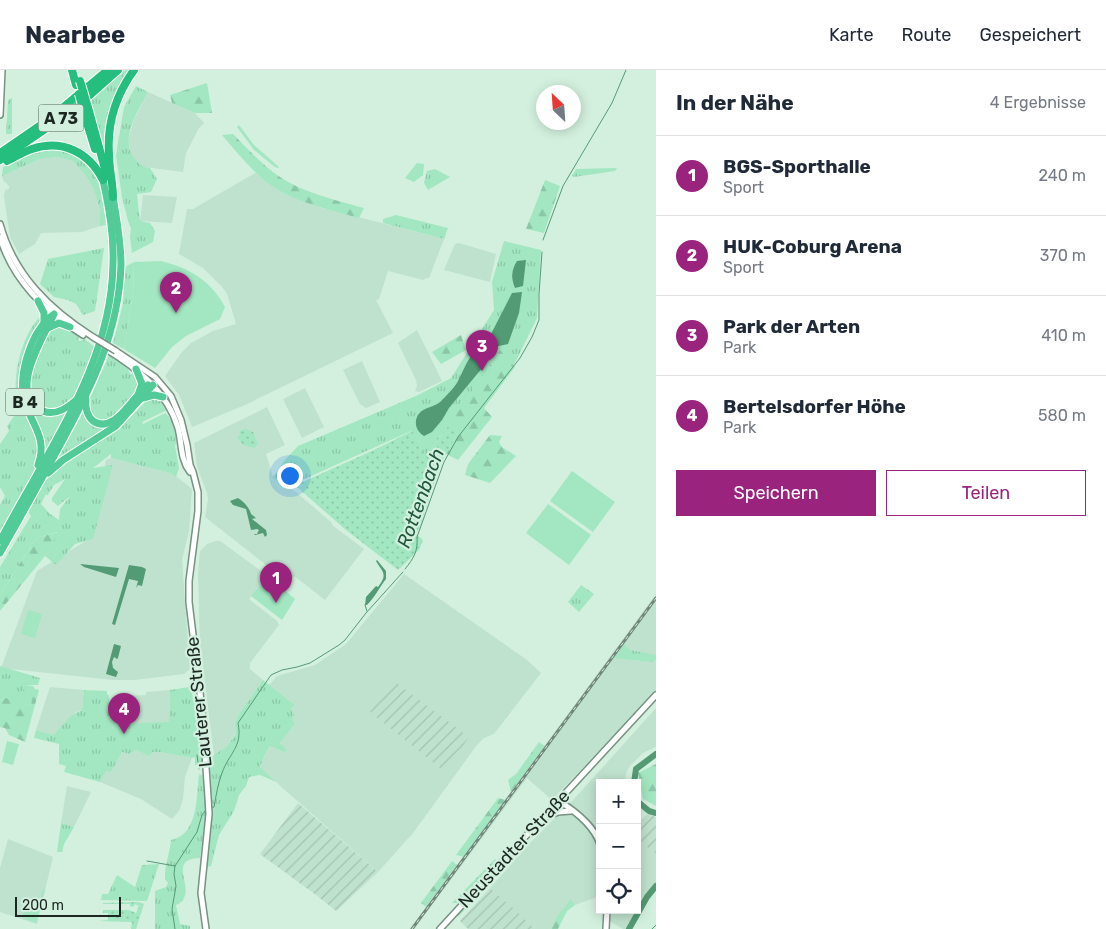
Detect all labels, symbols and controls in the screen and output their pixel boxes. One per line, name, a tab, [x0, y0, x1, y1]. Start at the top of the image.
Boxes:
text: Nearbee	[25, 21, 125, 49]
text: Karte	[829, 24, 873, 46]
text: Route	[901, 24, 951, 46]
text: Gespeichert	[979, 24, 1081, 46]
north arrow	[536, 85, 581, 130]
text: In der Nähe	[676, 90, 794, 115]
text: 4 Ergebnisse	[990, 93, 1086, 112]
road number: A 73	[38, 104, 84, 132]
text: BGS-Sporthalle	[723, 155, 871, 178]
text: 1	[688, 166, 696, 185]
text: 240 m	[1039, 166, 1086, 185]
text: Sport	[723, 178, 764, 197]
text: HUK-Coburg Arena	[723, 235, 902, 258]
text: 2	[687, 246, 697, 265]
text: 370 m	[1040, 246, 1086, 265]
text: Sport	[723, 258, 764, 277]
pin: 2	[160, 272, 192, 313]
text: Park der Arten	[723, 315, 860, 338]
text: 3	[687, 326, 697, 345]
text: 410 m	[1041, 326, 1086, 345]
pin: 3	[466, 330, 498, 371]
text: Park	[723, 338, 756, 357]
road number: B 4	[6, 388, 44, 416]
text: Bertelsdorfer Höhe	[723, 395, 906, 418]
text: 4	[687, 406, 697, 425]
text: 580 m	[1038, 406, 1086, 425]
text: Park	[723, 418, 756, 437]
water label: Rottenbach	[392, 445, 449, 551]
your location	[277, 463, 303, 489]
button: Speichern	[676, 470, 876, 516]
button: Teilen	[886, 470, 1086, 516]
pin: 1	[260, 562, 292, 603]
street label: Lauterer Straße	[181, 636, 217, 768]
pin: 4	[108, 693, 140, 734]
map controls	[596, 779, 641, 914]
button: +	[596, 779, 641, 824]
street label: Neustadter Straße	[454, 785, 574, 913]
button: −	[596, 824, 641, 869]
button: locate	[596, 869, 641, 914]
scale bar	[15, 894, 121, 917]
text: 200 m	[22, 897, 64, 914]

